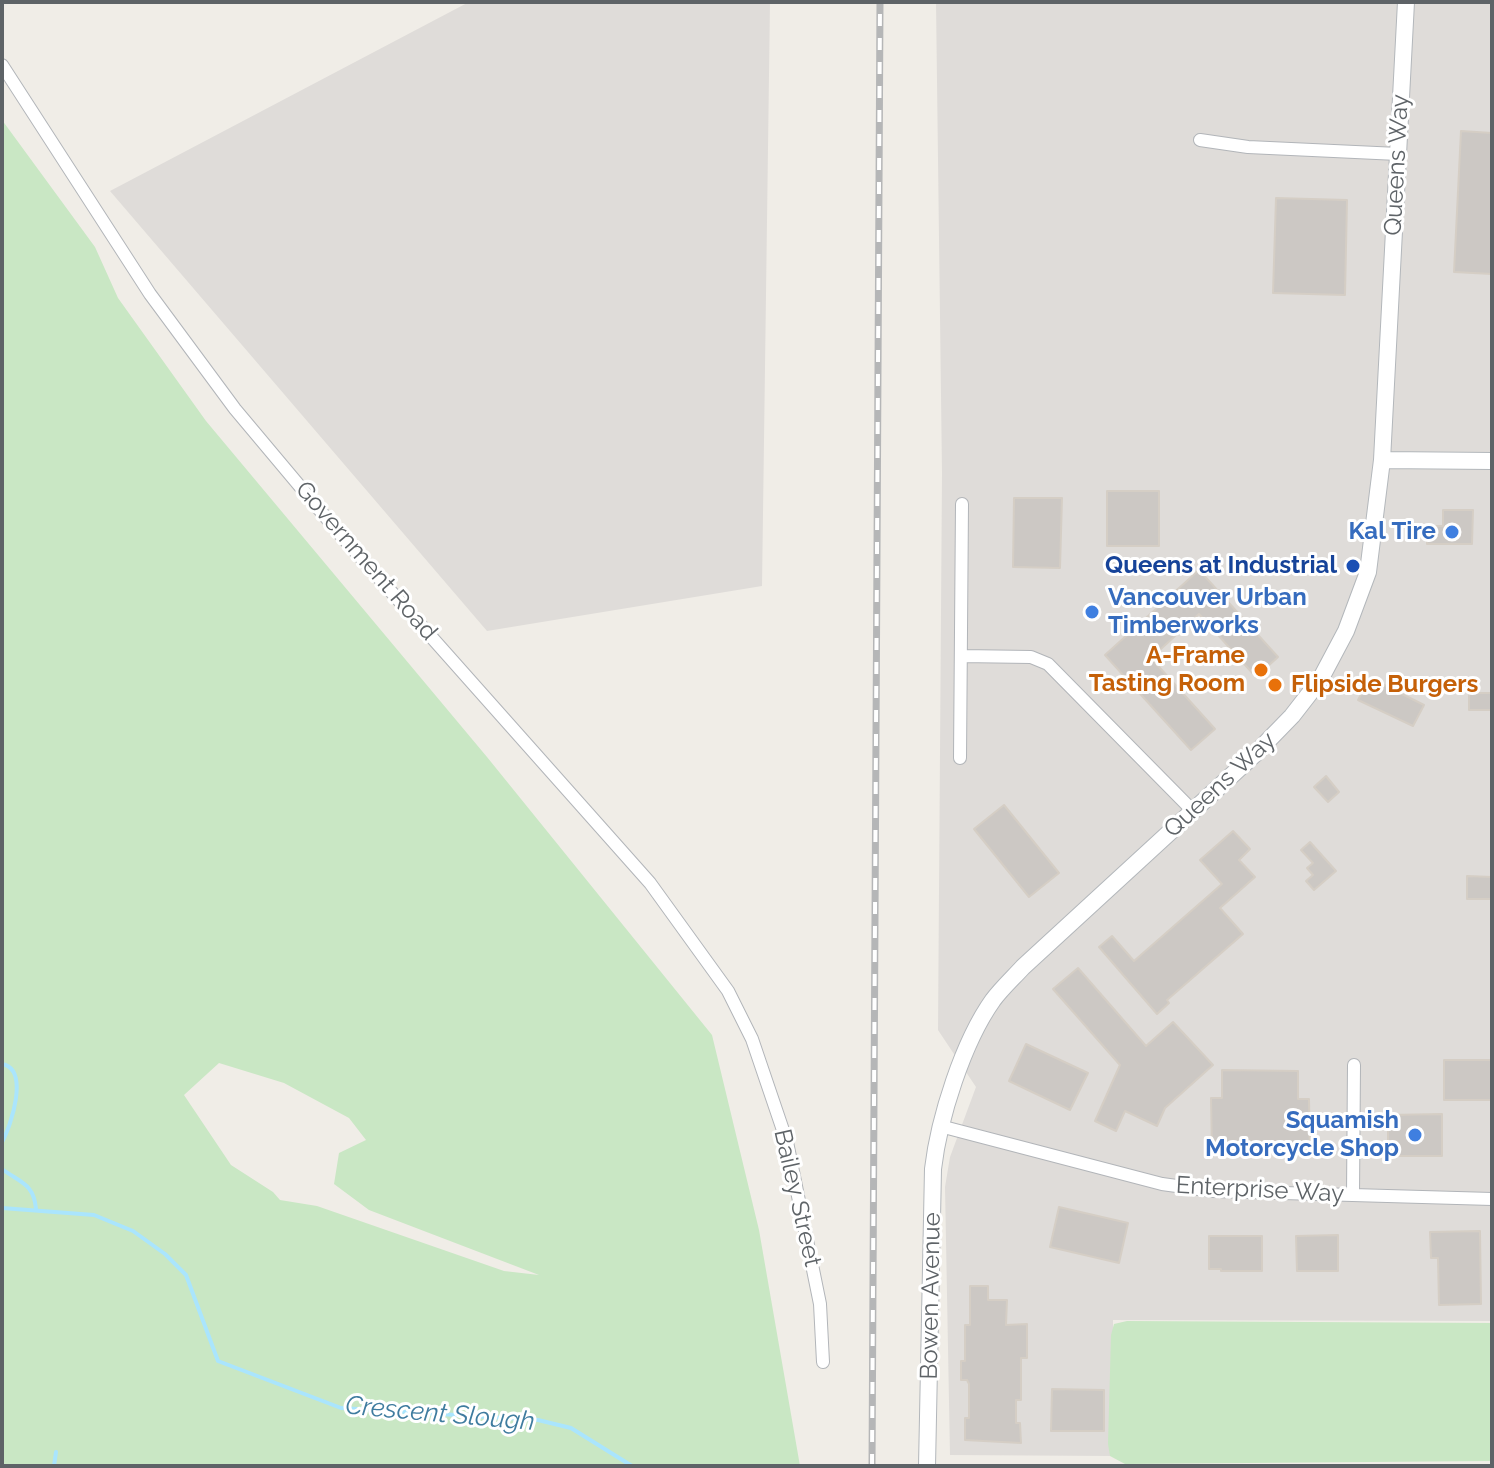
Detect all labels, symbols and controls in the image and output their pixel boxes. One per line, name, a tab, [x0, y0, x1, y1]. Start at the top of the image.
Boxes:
street label: Queens Way	[1379, 94, 1415, 236]
street label: Government Road	[289, 475, 443, 647]
place label: Kal Tire	[1348, 518, 1436, 546]
marker: Kal Tire	[1443, 523, 1461, 541]
place label: Queens at Industrial	[1105, 552, 1337, 580]
marker: Queens at Industrial	[1344, 557, 1362, 575]
place label: Vancouver Urban Timberworks	[1108, 584, 1307, 640]
marker: Vancouver Urban Timberworks	[1083, 603, 1101, 621]
place label: A-Frame Tasting Room	[1089, 642, 1245, 698]
marker: A-Frame Tasting Room	[1252, 661, 1270, 679]
place label: Flipside Burgers	[1291, 671, 1478, 699]
marker: Flipside Burgers	[1266, 676, 1284, 694]
street label: Queens Way	[1158, 726, 1282, 844]
place label: Squamish Motorcycle Shop	[1205, 1107, 1399, 1163]
street label: Bailey Street	[767, 1126, 827, 1270]
marker: Squamish Motorcycle Shop	[1406, 1126, 1424, 1144]
street label: Enterprise Way	[1175, 1171, 1345, 1209]
street label: Bowen Avenue	[915, 1212, 947, 1380]
water label: Crescent Slough	[344, 1390, 536, 1438]

